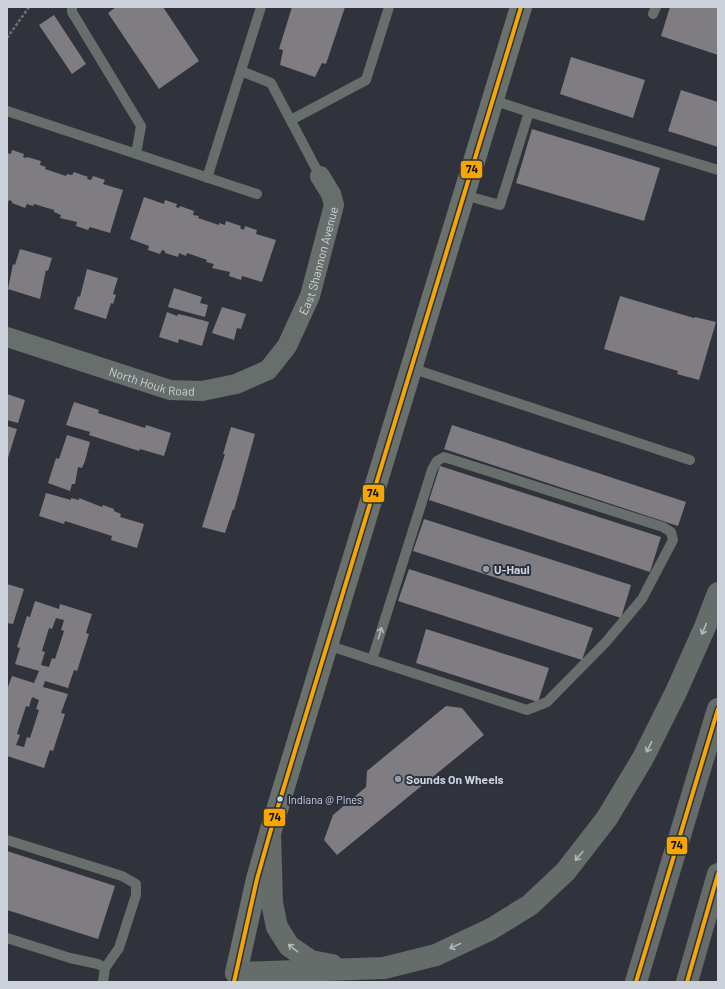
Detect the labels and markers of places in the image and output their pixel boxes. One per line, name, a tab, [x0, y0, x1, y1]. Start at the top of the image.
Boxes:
place label: U-Haul	[494, 562, 530, 576]
marker: U-Haul	[481, 564, 491, 574]
place label: Sounds On Wheels	[406, 772, 504, 786]
marker: Sounds On Wheels	[393, 774, 403, 784]
place label: Indiana @ Pines	[288, 793, 362, 806]
marker: Indiana @ Pines	[275, 794, 285, 804]

